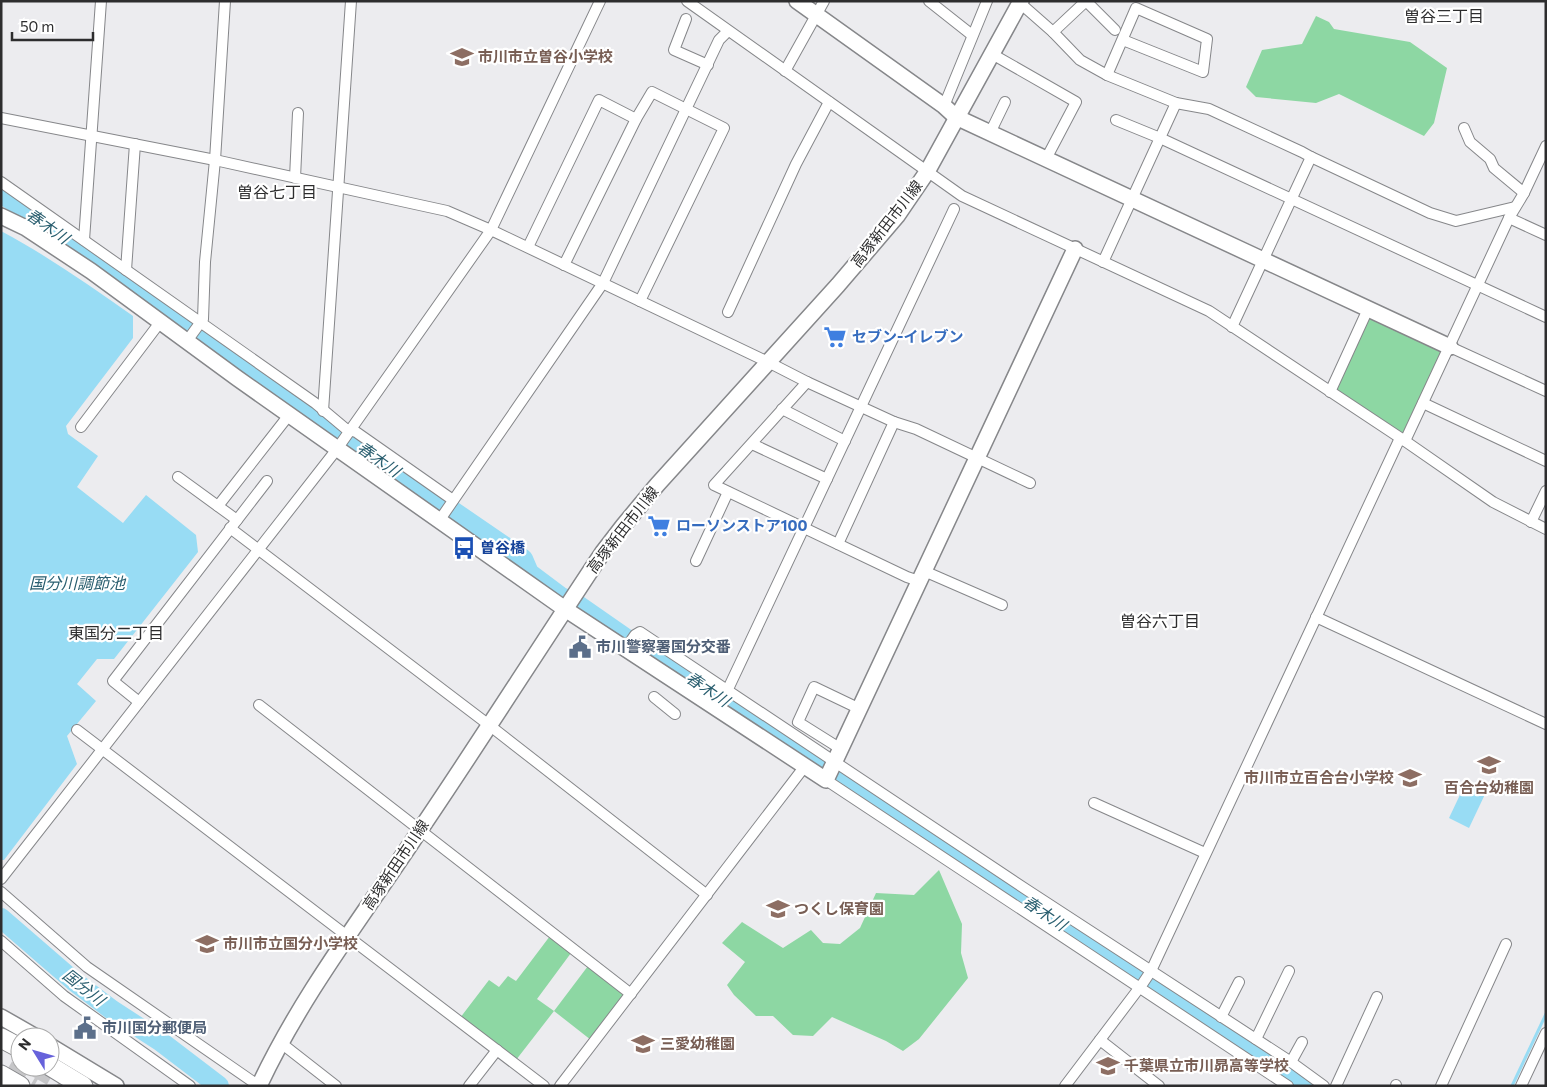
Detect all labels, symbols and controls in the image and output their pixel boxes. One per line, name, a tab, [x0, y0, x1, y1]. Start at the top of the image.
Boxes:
district label: 曽谷三丁目	[1404, 6, 1484, 25]
scale bar	[12, 10, 94, 42]
text: 50 m	[20, 17, 54, 35]
school or university icon: 市川市立曽谷小学校	[449, 44, 475, 70]
place label: 市川市立曽谷小学校	[478, 47, 613, 65]
street label: 高塚新田市川線	[847, 176, 926, 270]
district label: 曽谷七丁目	[237, 182, 317, 201]
water label: 春木川	[23, 204, 75, 248]
supermarket icon: セブン-イレブン	[822, 324, 848, 350]
place label: セブン-イレブン	[852, 327, 963, 345]
water label: 春木川	[354, 437, 406, 481]
street label: 高塚新田市川線	[583, 482, 662, 576]
supermarket icon: ローソンストア100	[646, 513, 672, 539]
place label: ローソンストア100	[676, 516, 807, 534]
bus stop icon: 曽谷橋	[451, 535, 477, 561]
place label: 曽谷橋	[480, 538, 526, 556]
water label: 国分川調節池	[29, 573, 127, 592]
district label: 曽谷六丁目	[1120, 611, 1200, 630]
district label: 東国分二丁目	[68, 623, 164, 642]
public building icon: 市川警察署国分交番	[567, 634, 593, 660]
place label: 市川警察署国分交番	[596, 637, 731, 655]
water label: 春木川	[683, 667, 735, 711]
school or university icon: 百合台幼稚園	[1476, 752, 1502, 778]
school or university icon: 市川市立百合台小学校	[1397, 765, 1423, 791]
place label: 市川市立百合台小学校	[1244, 768, 1394, 786]
place label: 百合台幼稚園	[1444, 778, 1534, 796]
street label: 高塚新田市川線	[358, 816, 432, 913]
water label: 春木川	[1020, 891, 1072, 935]
school or university icon: つくし保育園	[765, 896, 791, 922]
place label: つくし保育園	[794, 899, 884, 917]
school or university icon: 市川市立国分小学校	[194, 931, 220, 957]
place label: 市川市立国分小学校	[223, 934, 358, 952]
water label: 国分川	[60, 964, 111, 1010]
public building icon: 市川国分郵便局	[72, 1015, 98, 1041]
place label: 市川国分郵便局	[102, 1018, 207, 1036]
north arrow	[10, 1027, 60, 1077]
school or university icon: 三愛幼稚園	[630, 1031, 656, 1057]
place label: 三愛幼稚園	[660, 1034, 735, 1052]
text: N	[14, 1035, 34, 1053]
school or university icon: 千葉県立市川昴高等学校	[1095, 1053, 1121, 1079]
place label: 千葉県立市川昴高等学校	[1124, 1056, 1289, 1074]

